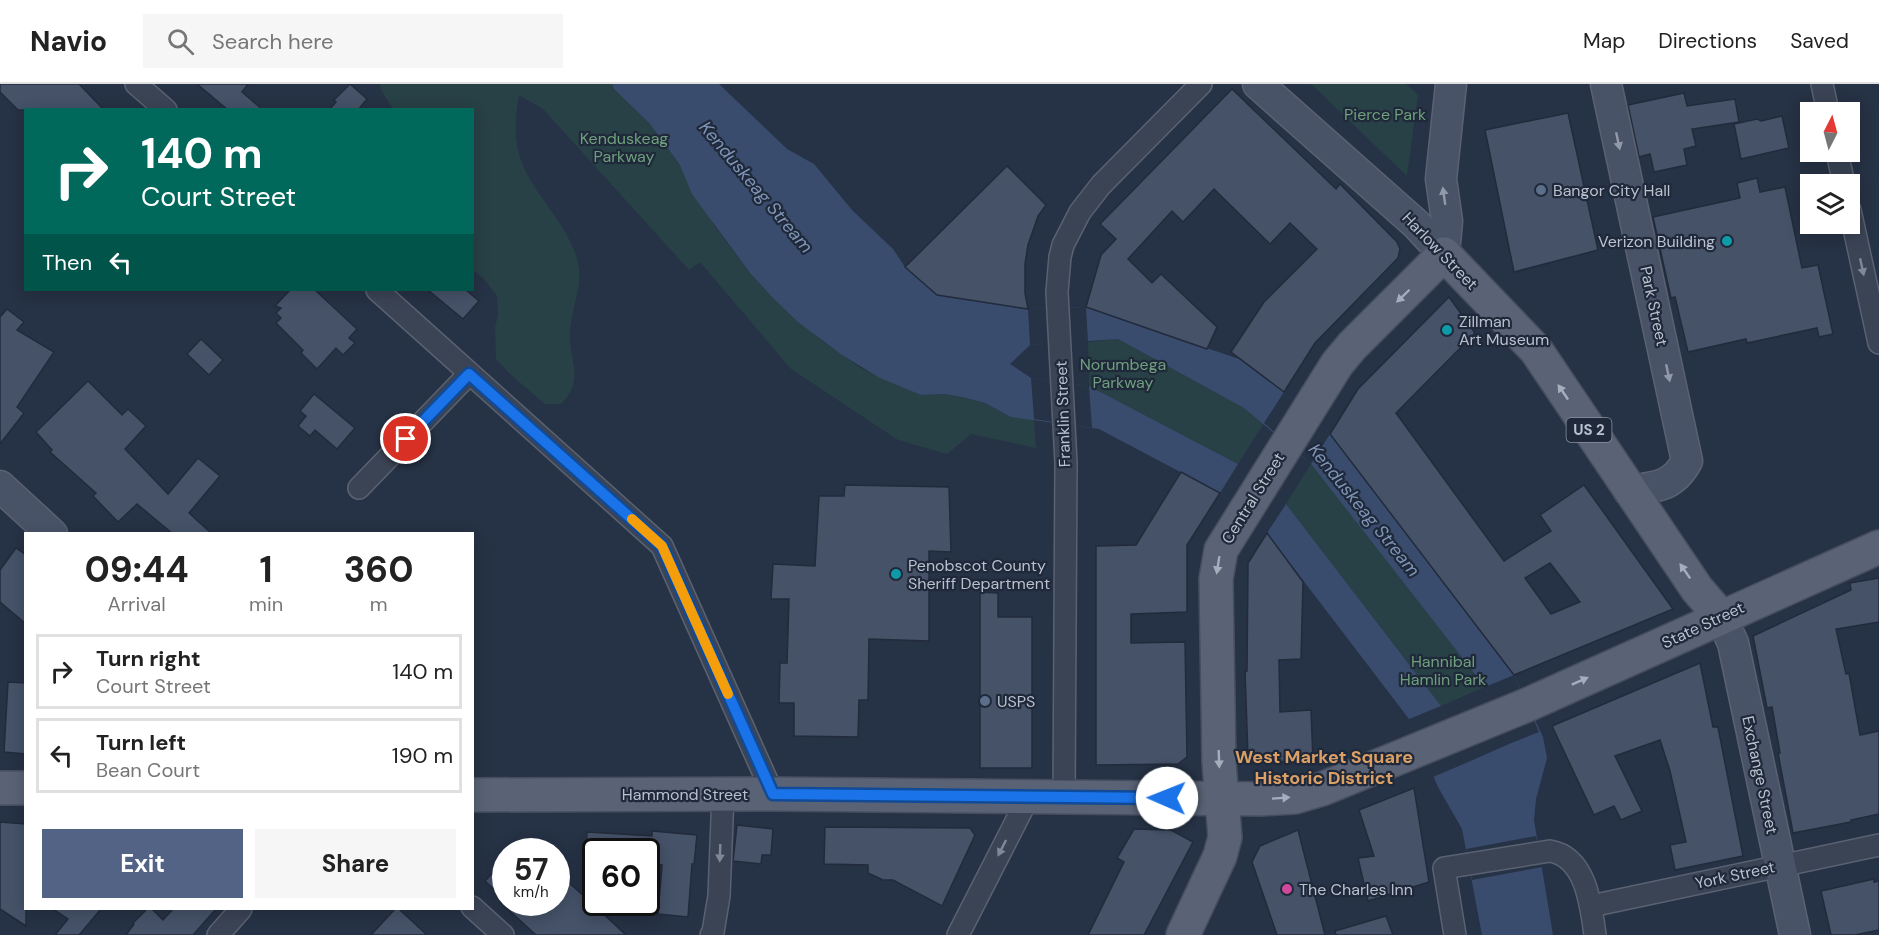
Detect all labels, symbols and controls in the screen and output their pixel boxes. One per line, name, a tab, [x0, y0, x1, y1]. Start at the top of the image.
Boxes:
search box	[143, 14, 563, 68]
text: Navio	[30, 23, 107, 60]
icon: search	[164, 25, 197, 58]
text: Search here	[212, 27, 333, 56]
text: Map	[1583, 27, 1625, 55]
text: Directions	[1658, 27, 1757, 55]
text: Saved	[1790, 27, 1849, 55]
north arrow	[1800, 102, 1860, 162]
map controls	[1800, 102, 1860, 234]
park label: Pierce Park	[1344, 104, 1426, 125]
water label: Kenduskeag Stream	[694, 116, 818, 258]
text: 140 m	[141, 126, 263, 181]
park label: Kenduskeag Parkway	[580, 128, 668, 167]
icon: right	[42, 132, 120, 210]
one-way arrow	[1614, 132, 1623, 151]
button: layers	[1800, 174, 1860, 234]
text: Court Street	[141, 179, 296, 214]
place label: Bangor City Hall	[1553, 180, 1670, 201]
marker: Bangor City Hall	[1534, 183, 1548, 197]
one-way arrow	[1439, 186, 1448, 205]
street label: Harlow Street	[1398, 208, 1482, 294]
place label: Verizon Building	[1598, 231, 1715, 252]
marker: Verizon Building	[1720, 234, 1734, 248]
icon: left	[104, 246, 137, 279]
text: Then	[42, 248, 92, 277]
one-way arrow	[1858, 258, 1867, 277]
street label: Park Street	[1635, 264, 1673, 348]
one-way arrow	[1396, 289, 1411, 303]
place label: Zillman Art Museum	[1459, 311, 1549, 350]
marker: Zillman Art Museum	[1440, 323, 1454, 337]
park label: Norumbega Parkway	[1080, 354, 1166, 393]
street label: Franklin Street	[1051, 360, 1075, 468]
one-way arrow	[1664, 364, 1673, 383]
one-way arrow	[1558, 384, 1569, 400]
pin	[380, 413, 431, 464]
road number: US 2	[1566, 418, 1612, 442]
icon: arrive	[389, 422, 422, 455]
water label: Kenduskeag Stream	[1303, 438, 1425, 582]
street label: Central Street	[1217, 448, 1289, 548]
text: 09:44	[84, 546, 189, 593]
text: 1	[260, 546, 273, 593]
text: 360	[344, 546, 414, 593]
place label: Penobscot County Sheriff Department	[908, 555, 1050, 594]
one-way arrow	[1213, 555, 1222, 574]
one-way arrow	[1679, 563, 1690, 579]
marker: Penobscot County Sheriff Department	[889, 567, 903, 581]
text: Arrival	[107, 591, 166, 617]
text: min	[249, 591, 283, 617]
text: m	[370, 591, 387, 617]
street label: State Street	[1658, 597, 1748, 653]
text: Turn right	[96, 644, 201, 673]
park label: Hannibal Hamlin Park	[1400, 651, 1486, 690]
icon: right	[45, 655, 78, 688]
text: 140 m	[392, 657, 453, 686]
text: Court Street	[96, 673, 211, 699]
one-way arrow	[1572, 676, 1590, 686]
place label: USPS	[997, 691, 1035, 712]
marker: USPS	[978, 694, 992, 708]
street label: Exchange Street	[1737, 714, 1783, 836]
text: Turn left	[96, 728, 186, 757]
icon: left	[45, 739, 78, 772]
text: 190 m	[392, 741, 453, 770]
district label: West Market Square Historic District	[1235, 745, 1413, 790]
one-way arrow	[1215, 750, 1224, 769]
text: Bean Court	[96, 757, 200, 783]
position arrow	[1135, 766, 1199, 830]
street label: Hammond Street	[622, 784, 748, 805]
one-way arrow	[1271, 793, 1290, 802]
button: Exit	[42, 829, 243, 898]
button: Share	[255, 829, 456, 898]
speed limit sign: 60	[582, 838, 660, 916]
one-way arrow	[997, 840, 1007, 857]
one-way arrow	[716, 843, 725, 862]
text: 57	[514, 850, 548, 889]
street label: York Street	[1693, 856, 1777, 894]
place label: The Charles Inn	[1299, 879, 1413, 900]
text: km/h	[513, 882, 549, 902]
marker: The Charles Inn	[1280, 882, 1294, 896]

